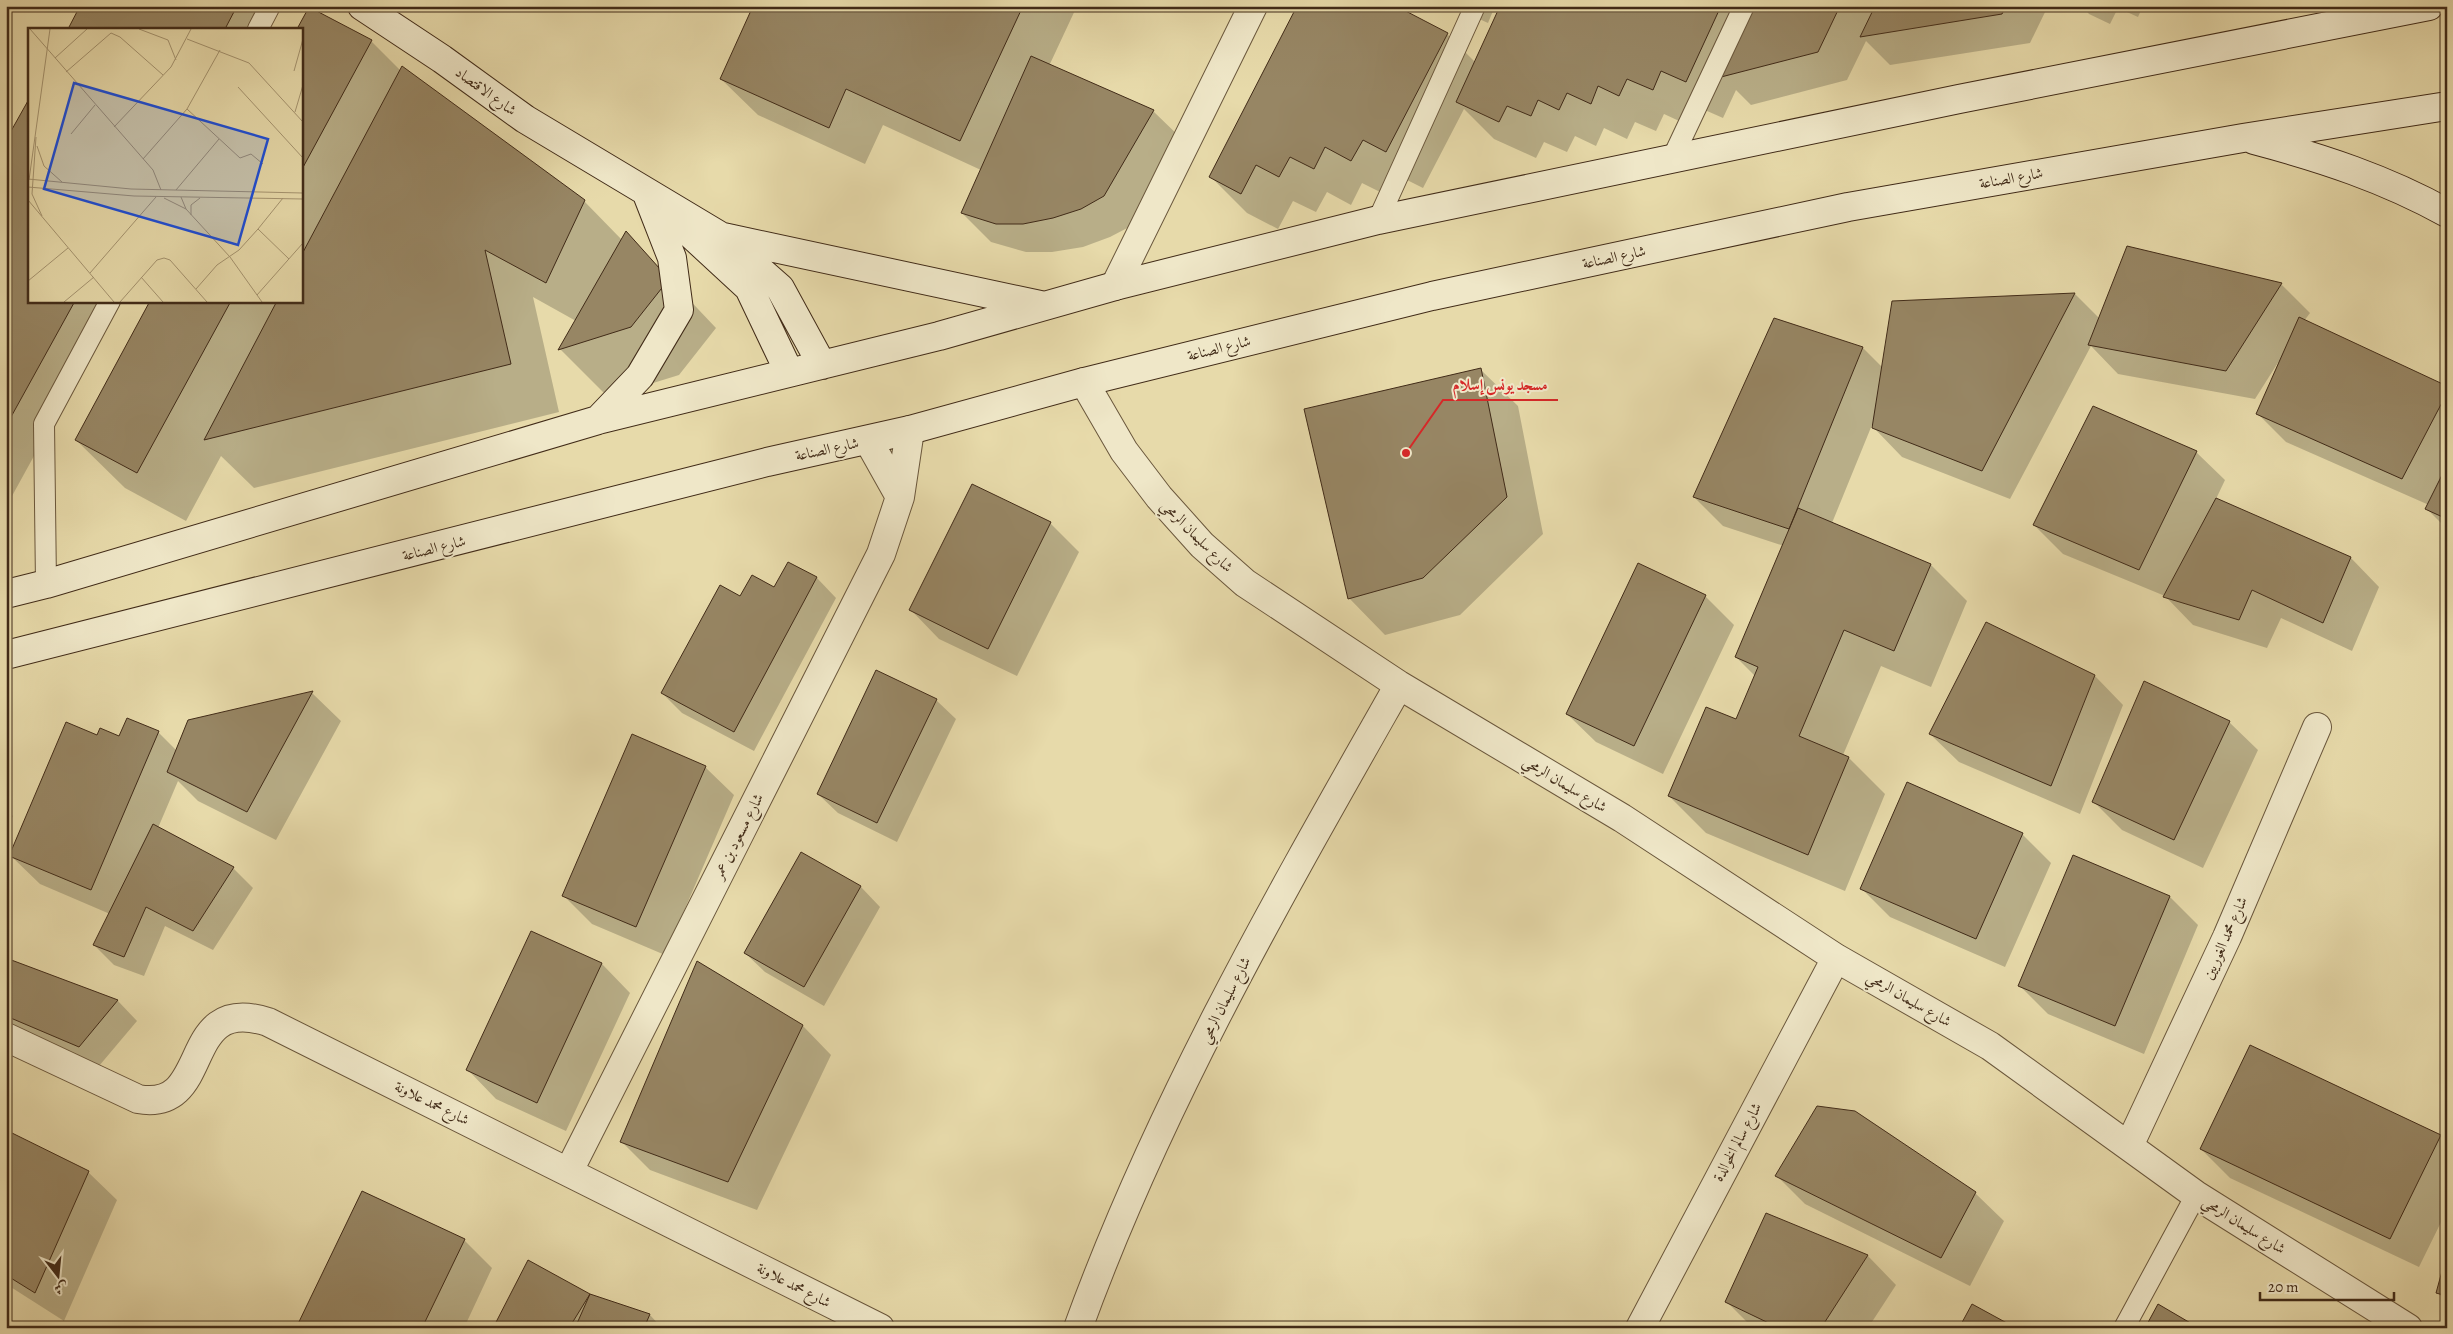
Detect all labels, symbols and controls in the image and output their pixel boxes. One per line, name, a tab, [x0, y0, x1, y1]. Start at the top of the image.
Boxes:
inset map	[28, 28, 302, 302]
street label: شارع الاقتصاد	[450, 62, 521, 122]
street label: شارع الصناعة	[1978, 163, 2045, 196]
street label: شارع الصناعة	[1580, 241, 1648, 276]
street label: شارع الصناعة	[1185, 331, 1253, 368]
callout: مسجد يونس إسلام	[1443, 369, 1558, 400]
text: مسجد يونس إسلام	[1452, 374, 1548, 399]
street label: شارع الصناعة	[793, 433, 861, 468]
street label: شارع سليمان الرمحي	[1154, 495, 1238, 579]
street label: شارع الصناعة	[400, 531, 468, 568]
street label: شارع سليمان الرمحي	[1517, 751, 1611, 820]
street label: شارع مسعود بن عمر	[707, 790, 771, 885]
street label: شارع محمد الغوريين	[2198, 893, 2255, 984]
street label: شارع سليمان الرمحي	[1195, 953, 1259, 1049]
street label: شارع سليمان الرمحي	[1861, 967, 1955, 1035]
street label: شارع محمد علاونة	[390, 1076, 473, 1132]
street label: شارع سالم الخوالدة	[1708, 1099, 1769, 1186]
street label: شارع سليمان الرمحي	[2196, 1191, 2290, 1262]
north arrow	[32, 1252, 82, 1302]
street label: شارع محمد علاونة	[752, 1258, 835, 1315]
scale bar	[2260, 1269, 2394, 1301]
text: ش	[52, 1277, 71, 1299]
text: 20 m	[2268, 1277, 2299, 1297]

